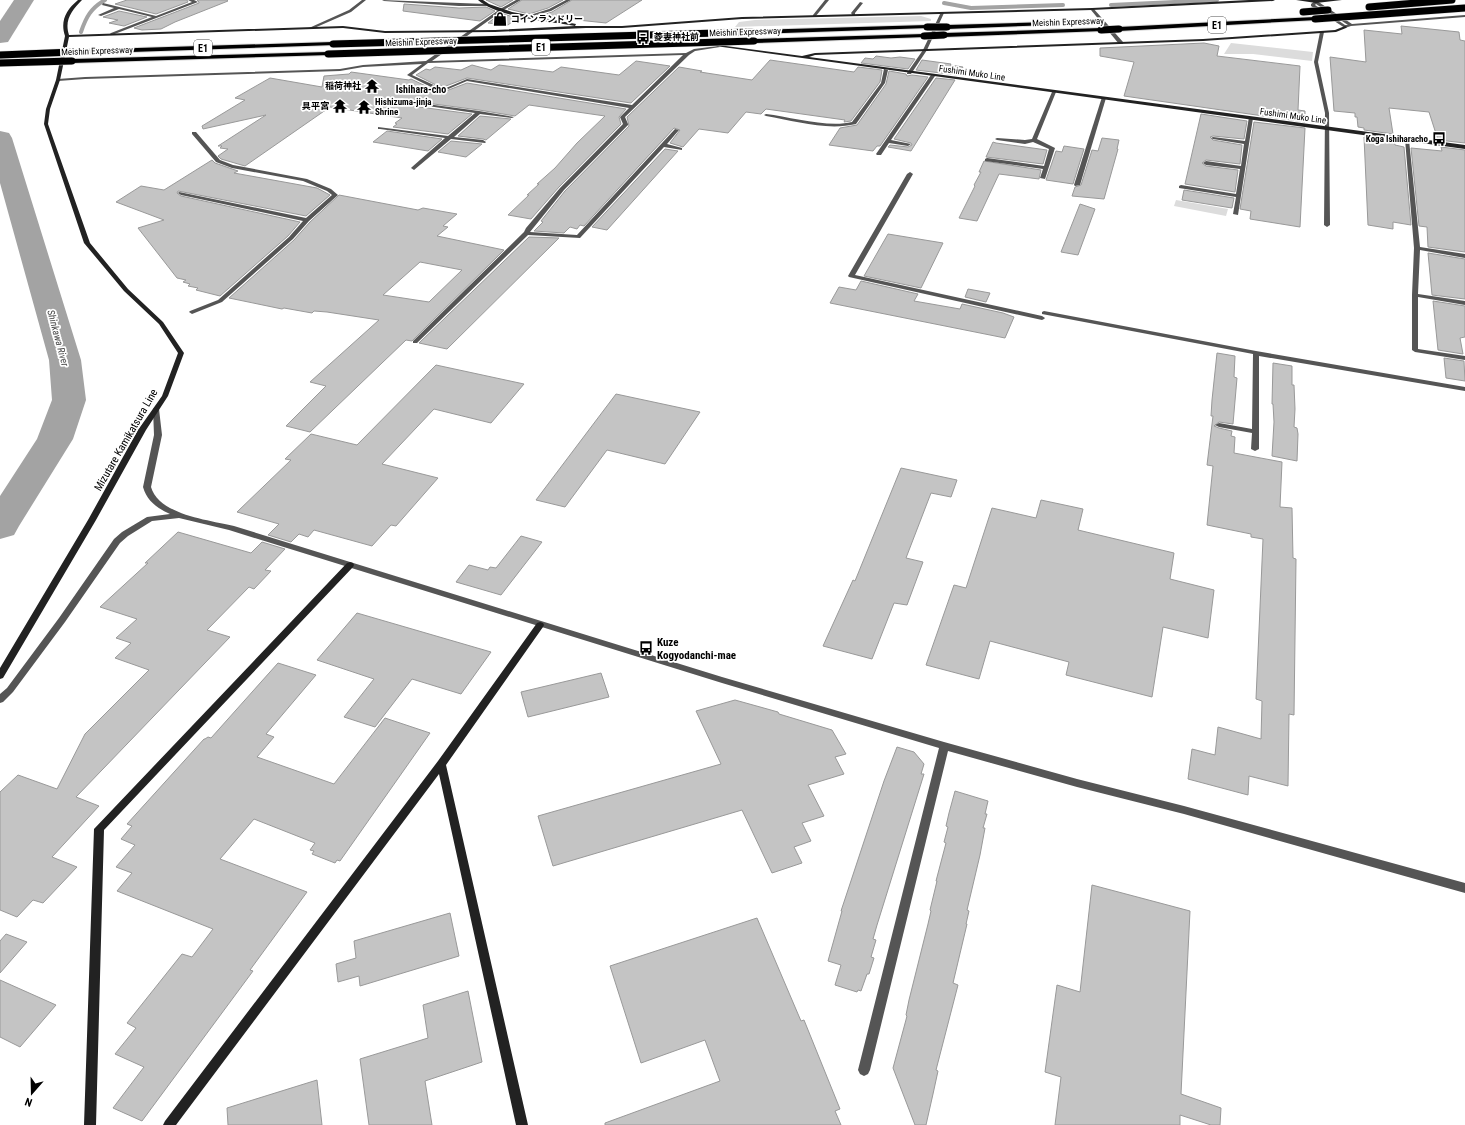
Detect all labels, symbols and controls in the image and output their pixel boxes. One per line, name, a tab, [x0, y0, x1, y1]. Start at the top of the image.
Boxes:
shop icon: コインランドリー	[492, 11, 508, 27]
place label: コインランドリー	[511, 14, 583, 24]
street label: Meishin Expressway	[1032, 16, 1104, 28]
road number: E1	[1208, 17, 1226, 33]
street label: Meishin Expressway	[709, 26, 781, 38]
bus stop icon: 菱妻神社前	[635, 29, 651, 45]
place label: 菱妻神社前	[654, 31, 699, 42]
street label: Meishin Expressway	[385, 36, 457, 48]
road number: E1	[532, 39, 550, 55]
road number: E1	[194, 40, 212, 56]
street label: Meishin Expressway	[61, 45, 133, 57]
street label: Fushimi Muko Line	[938, 63, 1006, 83]
temple icon: 稲荷神社	[364, 78, 380, 94]
place label: 稲荷神社	[325, 80, 361, 91]
district label: Ishihara-cho	[396, 84, 446, 95]
place label: Hishizuma-jinja Shrine	[375, 97, 432, 117]
temple icon: 具平宮	[332, 98, 348, 114]
temple icon: Hishizuma-jinja Shrine	[356, 99, 372, 115]
place label: 具平宮	[302, 101, 329, 111]
street label: Fushimi Muko Line	[1259, 106, 1327, 126]
bus stop icon: Koga Ishiharacho	[1431, 131, 1447, 147]
place label: Koga Ishiharacho	[1366, 134, 1429, 144]
water label: Shinkawa River	[45, 309, 71, 368]
street label: Mizutare Kamikatsura Line	[91, 387, 161, 493]
place label: Kuze Kogyodanchi-mae	[657, 636, 736, 662]
bus stop icon: Kuze Kogyodanchi-mae	[638, 640, 654, 656]
north arrow	[12, 1073, 52, 1113]
text: N	[23, 1095, 34, 1109]

